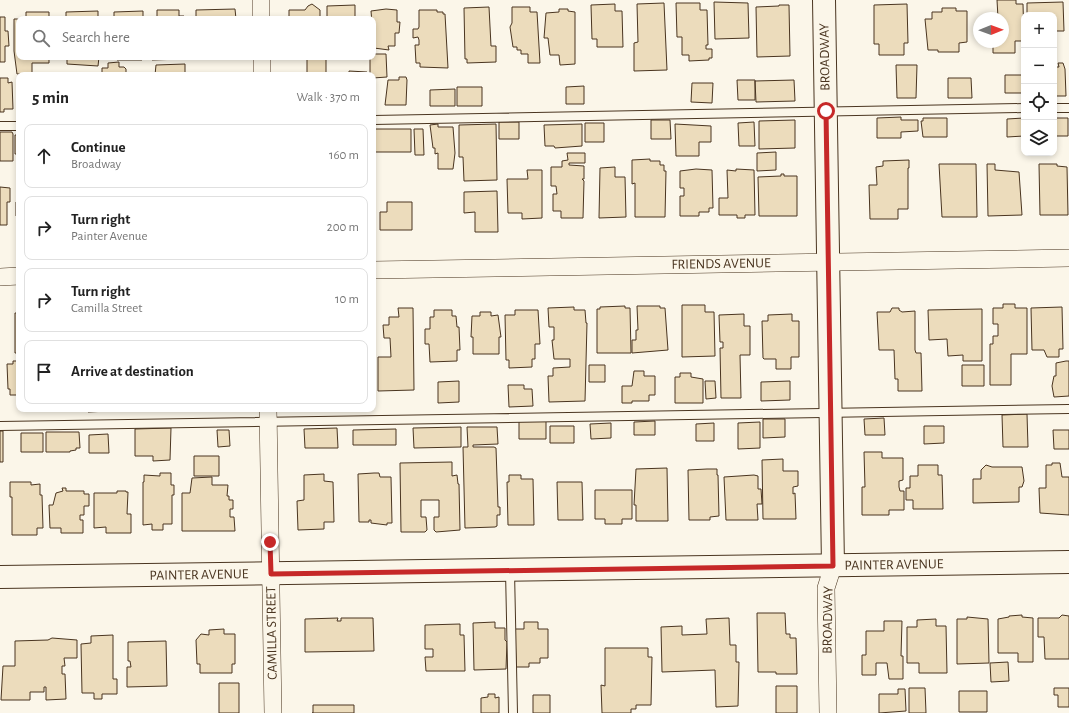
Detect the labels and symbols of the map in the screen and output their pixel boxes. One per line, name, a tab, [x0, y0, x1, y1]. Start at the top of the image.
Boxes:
north arrow	[973, 12, 1009, 48]
street label: BROADWAY	[817, 22, 833, 91]
route start	[817, 102, 835, 120]
street label: FRIENDS AVENUE	[671, 256, 771, 272]
route end	[261, 533, 279, 551]
street label: PAINTER AVENUE	[844, 557, 944, 573]
street label: PAINTER AVENUE	[149, 567, 249, 583]
street label: BROADWAY	[820, 585, 836, 654]
street label: CAMILLA STREET	[264, 586, 280, 680]

